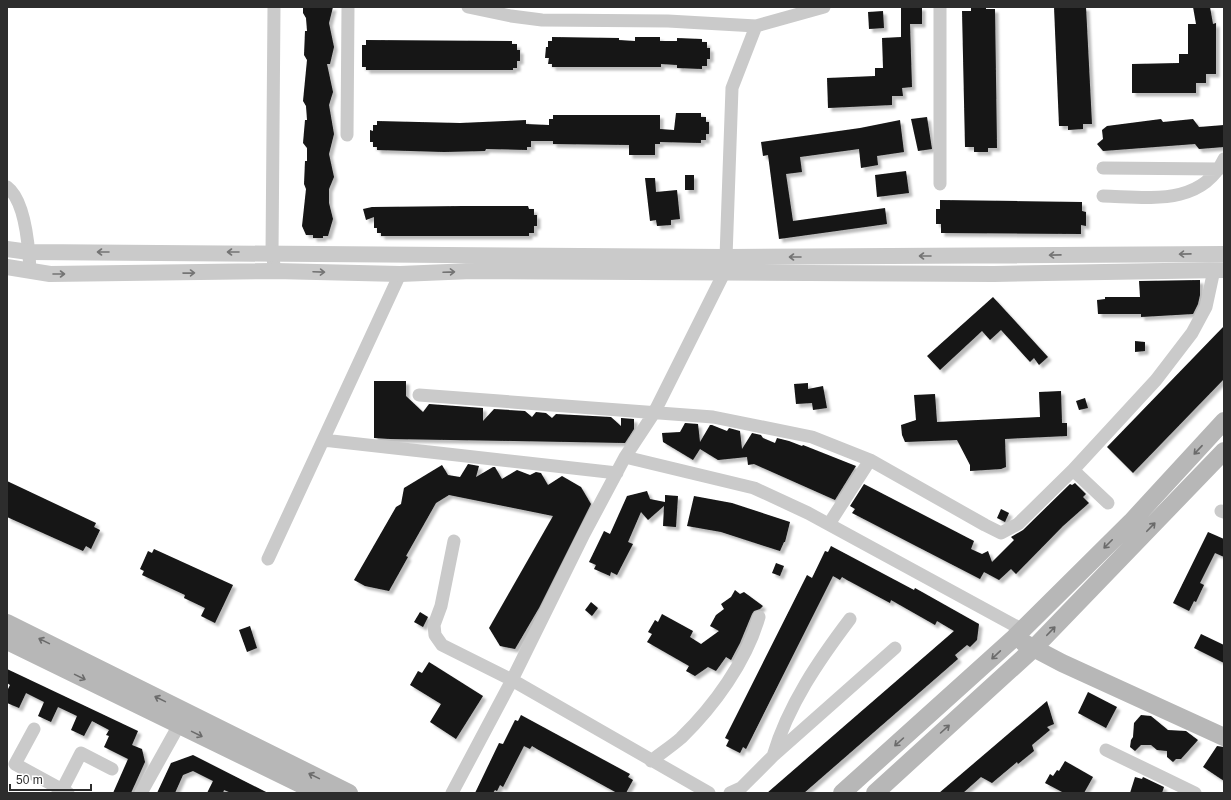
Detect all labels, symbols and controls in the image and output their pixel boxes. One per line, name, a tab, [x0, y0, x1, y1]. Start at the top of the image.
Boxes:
one-way arrow	[97, 248, 110, 256]
one-way arrow	[227, 248, 240, 256]
one-way arrow	[1179, 250, 1192, 258]
one-way arrow	[1049, 251, 1062, 259]
one-way arrow	[789, 253, 802, 261]
one-way arrow	[919, 253, 932, 260]
one-way arrow	[312, 268, 325, 276]
one-way arrow	[442, 268, 455, 276]
one-way arrow	[182, 269, 195, 277]
one-way arrow	[52, 270, 65, 278]
one-way arrow	[1193, 444, 1202, 455]
one-way arrow	[1146, 522, 1155, 532]
one-way arrow	[1103, 539, 1113, 549]
one-way arrow	[1046, 626, 1056, 636]
one-way arrow	[38, 637, 50, 644]
one-way arrow	[991, 650, 1001, 660]
one-way arrow	[74, 674, 86, 681]
one-way arrow	[154, 695, 166, 702]
one-way arrow	[940, 725, 950, 734]
one-way arrow	[190, 731, 202, 738]
one-way arrow	[894, 737, 904, 747]
scale bar	[10, 766, 91, 792]
one-way arrow	[308, 771, 320, 779]
text: 50 m	[16, 773, 43, 787]

